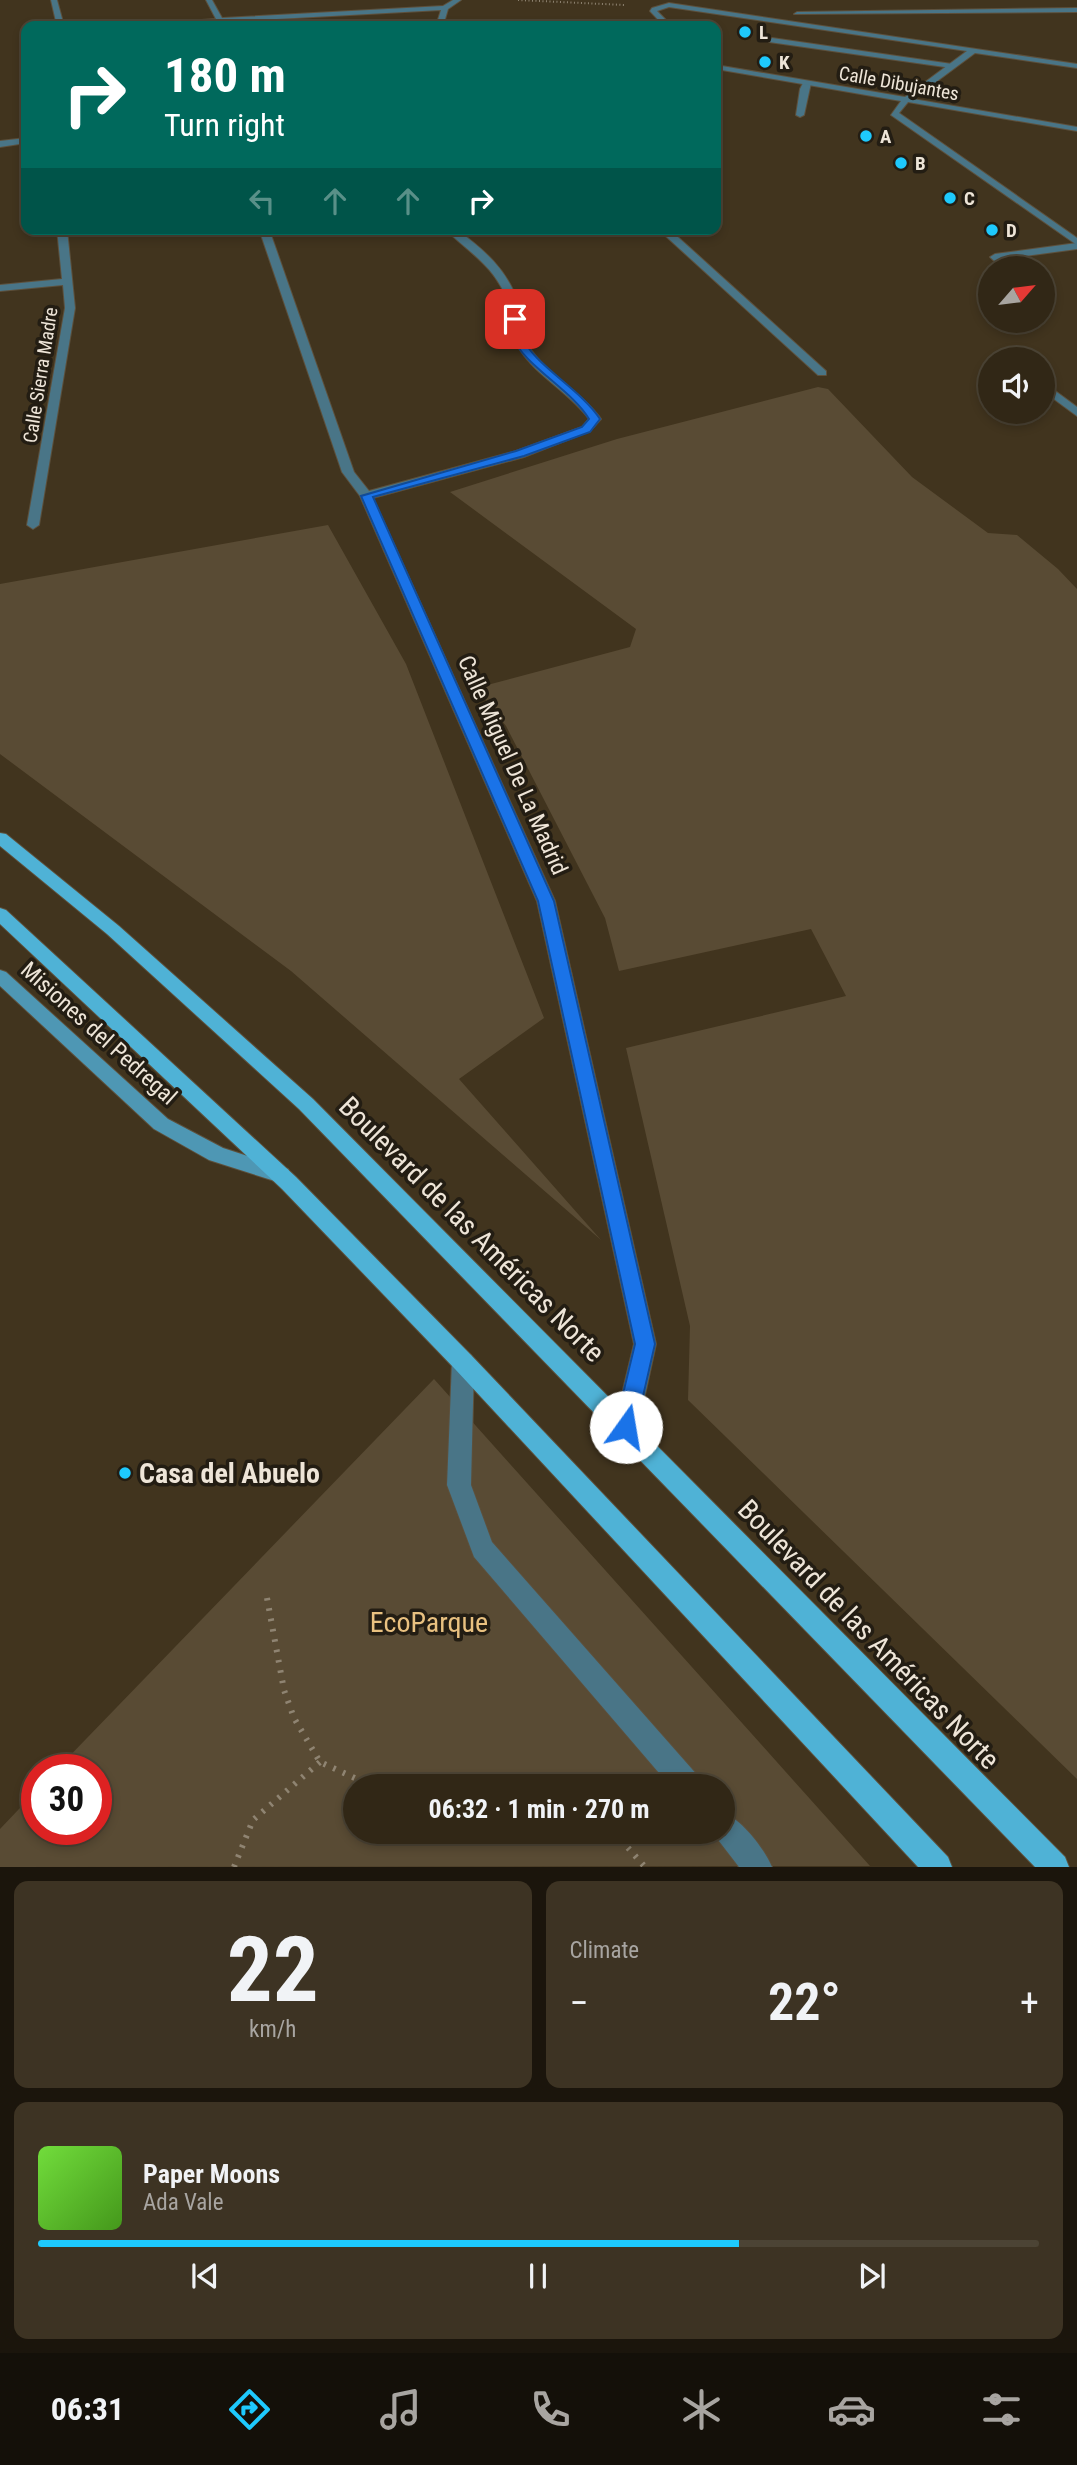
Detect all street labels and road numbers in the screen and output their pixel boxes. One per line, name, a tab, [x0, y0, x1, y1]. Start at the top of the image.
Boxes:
street label: Calle Dibujantes	[837, 62, 961, 105]
street label: Calle Sierra Madre	[18, 306, 63, 445]
street label: Calle Miguel De La Madrid	[452, 651, 573, 879]
street label: Misiones del Pedregal	[15, 956, 182, 1110]
street label: Boulevard de las Américas Norte	[332, 1090, 611, 1369]
street label: Boulevard de las Américas Norte	[731, 1493, 1006, 1776]

